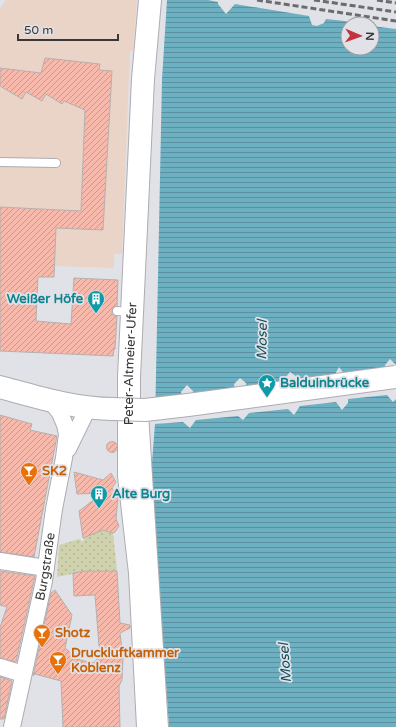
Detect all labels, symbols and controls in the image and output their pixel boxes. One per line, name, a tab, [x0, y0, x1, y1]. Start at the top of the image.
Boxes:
scale bar	[18, 16, 118, 42]
north arrow	[340, 16, 380, 56]
text: 50 m	[24, 23, 53, 37]
text: N	[363, 32, 376, 41]
building icon: Weißer Höfe	[86, 289, 106, 314]
place label: Weißer Höfe	[7, 291, 84, 307]
street label: Peter-Altmeier-Ufer	[121, 302, 140, 425]
water label: Mosel	[253, 318, 271, 360]
place icon: Balduinbrücke	[257, 373, 277, 398]
place label: Balduinbrücke	[280, 375, 370, 391]
bar icon: SK2	[19, 461, 39, 486]
place label: SK2	[42, 463, 67, 479]
building icon: Alte Burg	[89, 484, 109, 509]
place label: Alte Burg	[112, 486, 170, 502]
street label: Burgstraße	[32, 532, 59, 602]
bar icon: Shotz	[32, 623, 52, 648]
place label: Shotz	[55, 625, 91, 641]
water label: Mosel	[275, 641, 295, 684]
place label: Druckluftkammer Koblenz	[71, 645, 180, 676]
bar icon: Druckluftkammer Koblenz	[48, 650, 68, 675]

